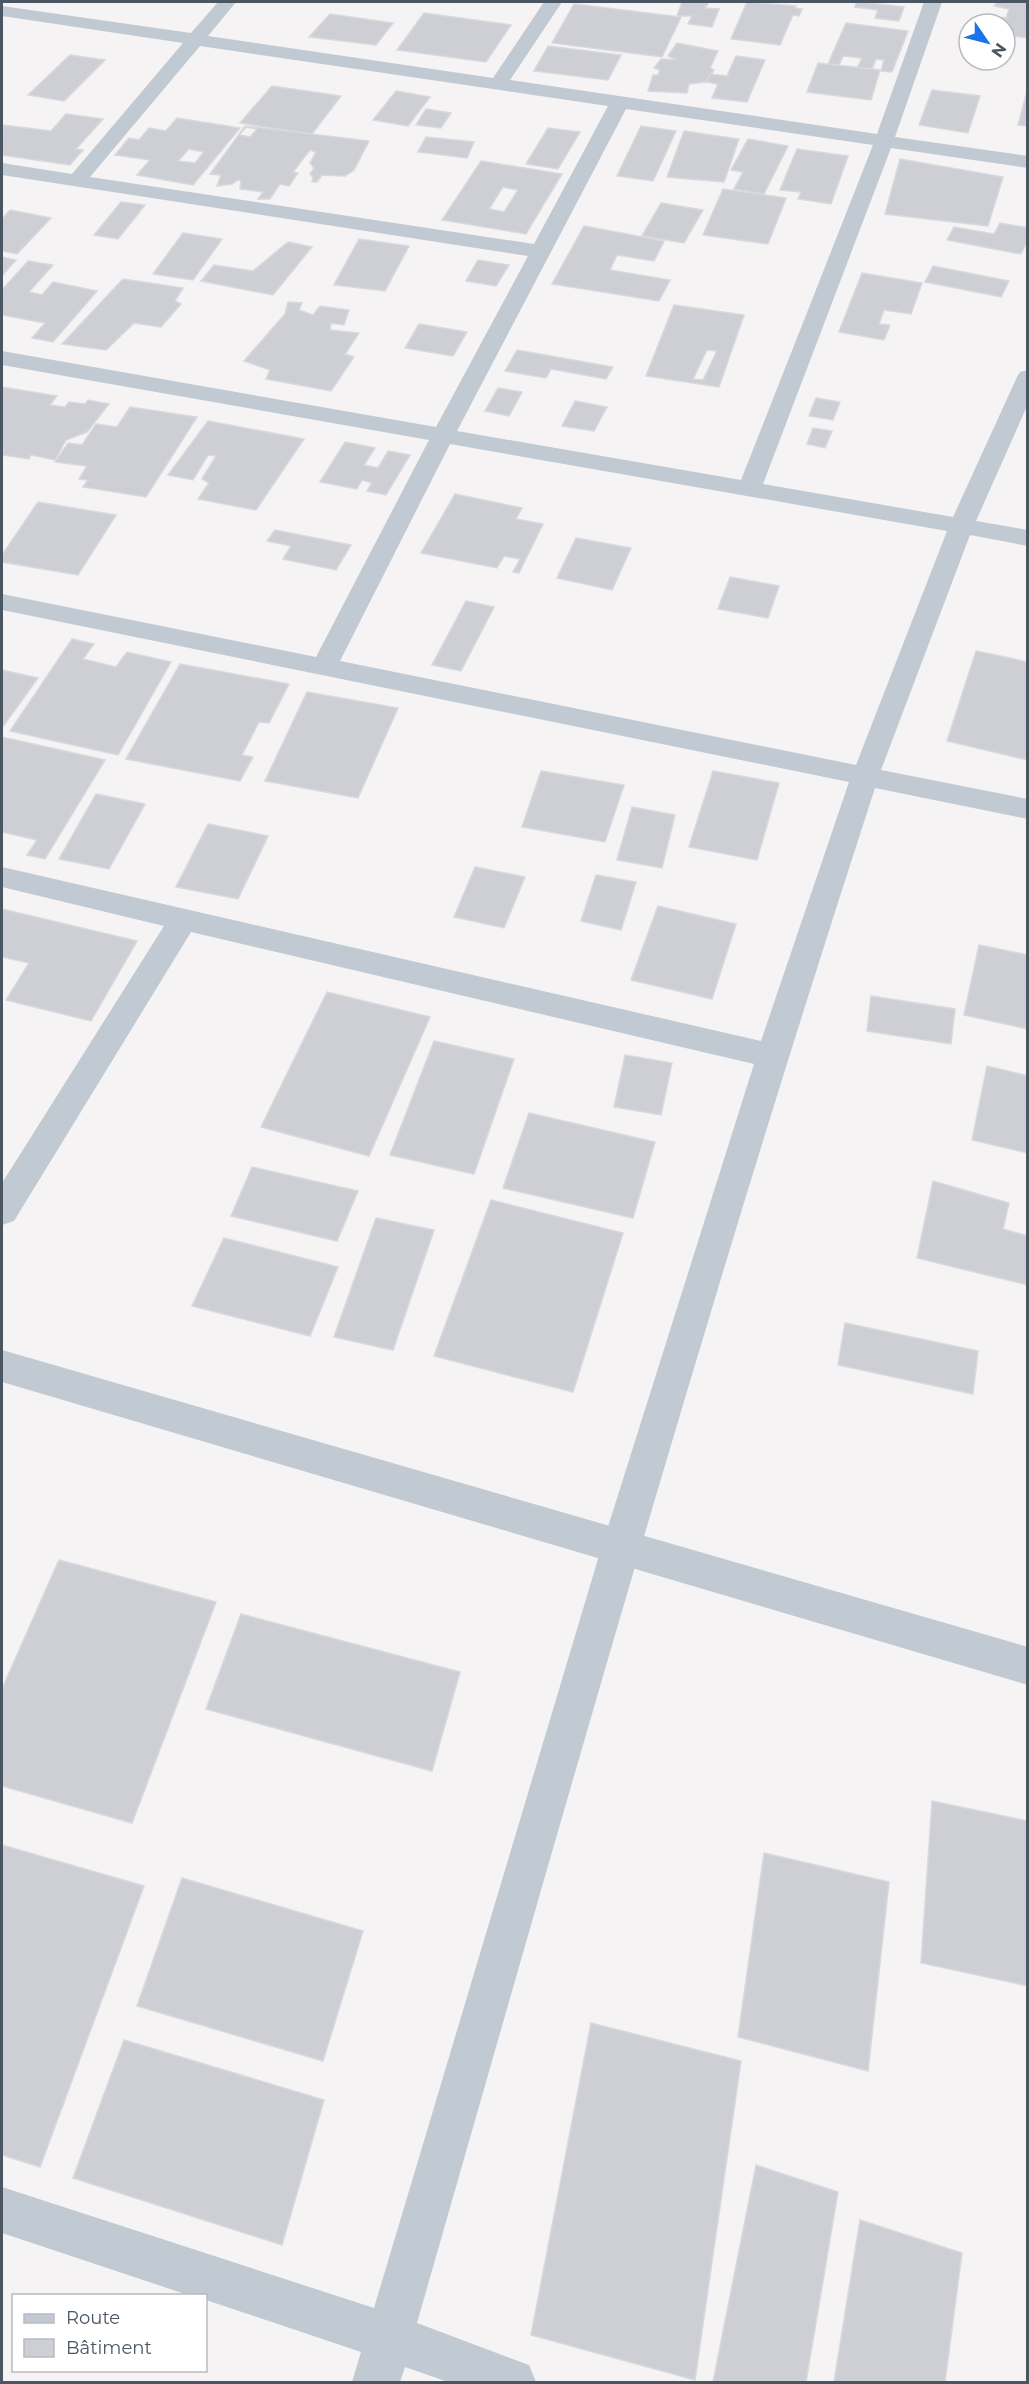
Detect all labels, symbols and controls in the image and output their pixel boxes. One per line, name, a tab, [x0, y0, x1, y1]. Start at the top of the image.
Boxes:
north arrow	[957, 12, 1017, 72]
text: N	[987, 40, 1010, 61]
legend	[12, 2294, 207, 2372]
text: Route	[66, 2307, 120, 2329]
text: Bâtiment	[66, 2337, 152, 2359]

